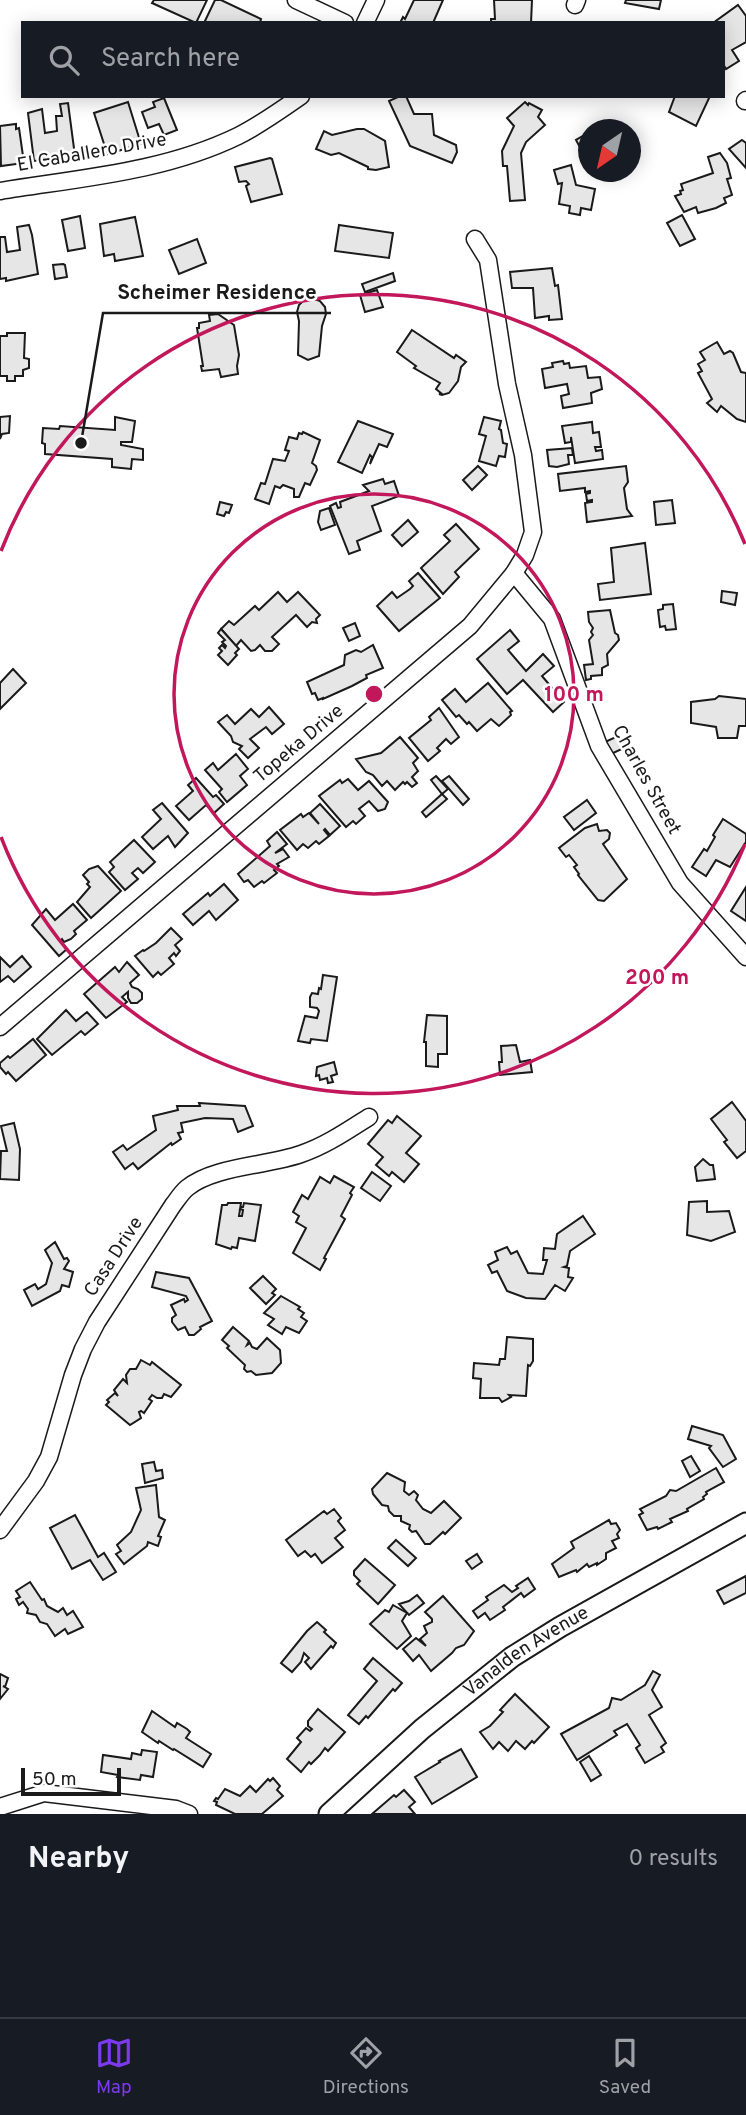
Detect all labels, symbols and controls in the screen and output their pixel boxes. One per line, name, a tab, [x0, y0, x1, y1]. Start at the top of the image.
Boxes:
search box	[21, 21, 725, 98]
icon: search	[45, 41, 83, 79]
text: Search here	[101, 43, 240, 76]
north arrow	[578, 119, 641, 182]
street label: El Caballero Drive	[15, 128, 169, 178]
callout: Scheimer Residence	[103, 271, 331, 313]
text: Scheimer Residence	[117, 280, 317, 307]
centre of rings	[362, 682, 386, 706]
text: 100 m	[544, 682, 604, 709]
street label: Topeka Drive	[249, 699, 349, 789]
street label: Charles Street	[606, 721, 686, 839]
text: 200 m	[625, 965, 689, 992]
street label: Casa Drive	[79, 1213, 149, 1301]
street label: Vanalden Avenue	[459, 1601, 593, 1703]
scale bar	[21, 1765, 121, 1797]
text: 50 m	[32, 1768, 77, 1792]
text: Nearby	[28, 1841, 129, 1878]
text: 0 results	[629, 1845, 718, 1874]
tab: Map	[95, 2034, 133, 2100]
tab: Directions	[323, 2034, 409, 2100]
tab: Saved	[599, 2034, 651, 2100]

